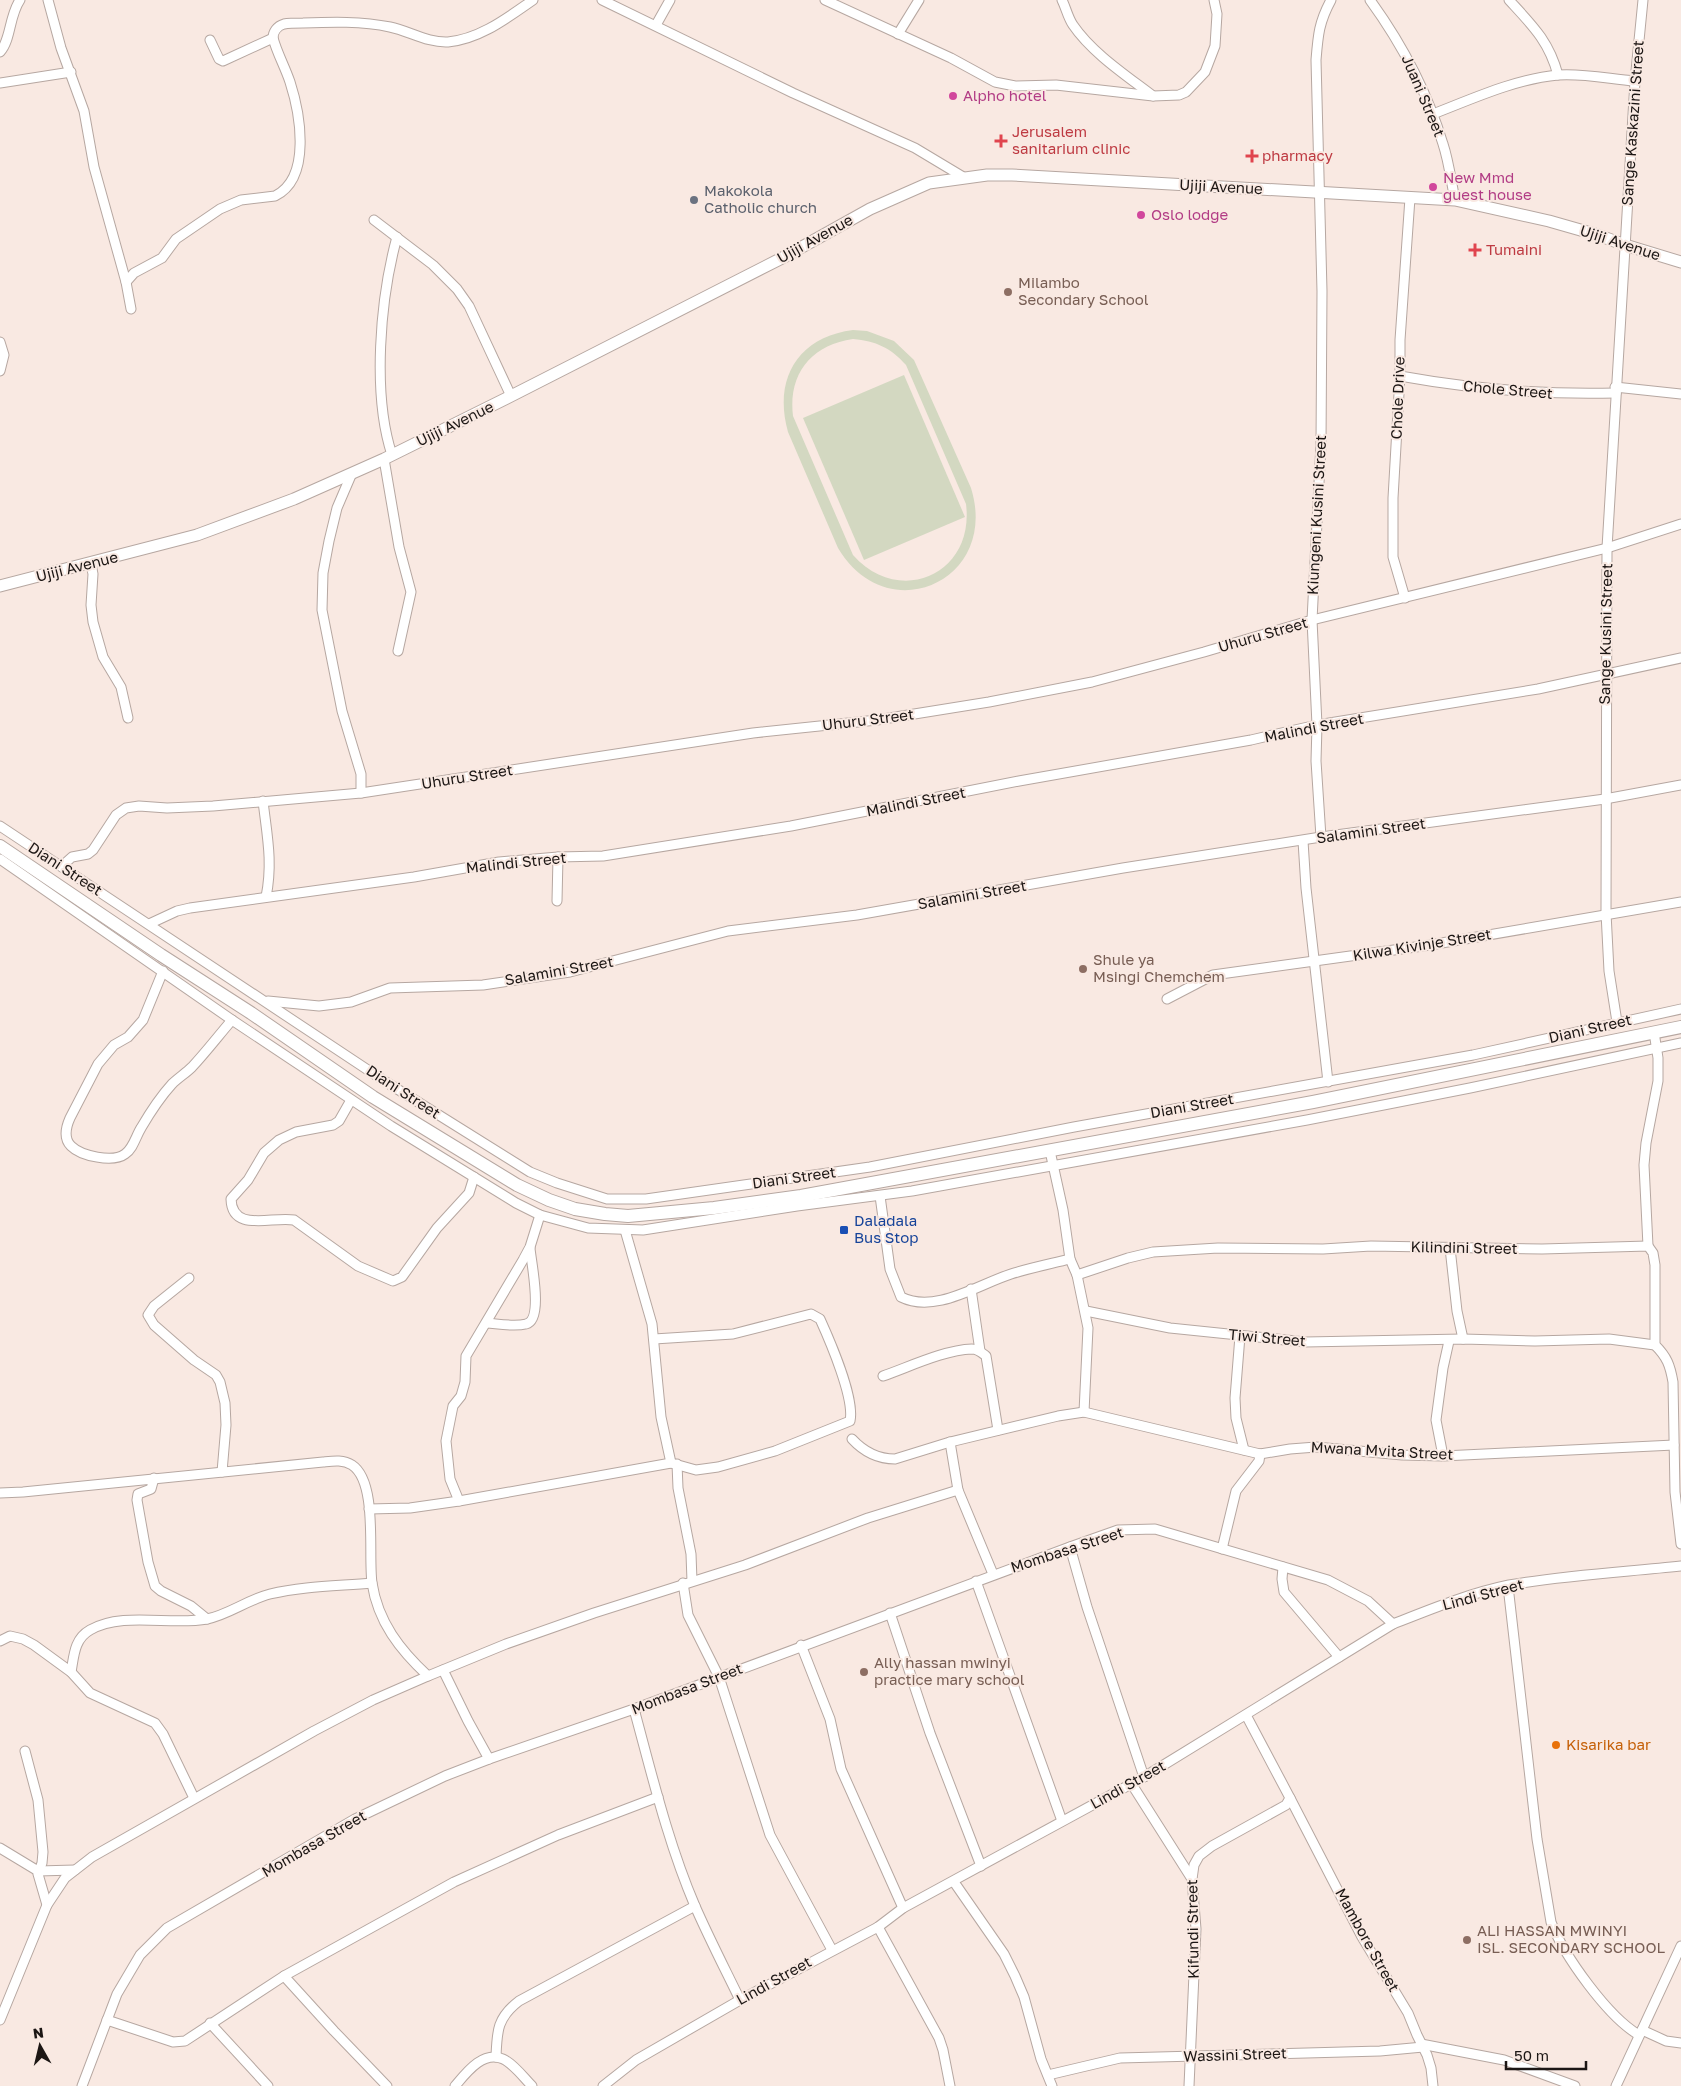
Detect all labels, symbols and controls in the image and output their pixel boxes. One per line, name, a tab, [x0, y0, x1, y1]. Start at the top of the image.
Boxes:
street label: Sange Kaskazini Street	[1617, 40, 1647, 206]
street label: Juani Street	[1399, 52, 1449, 139]
place label: Alpho hotel	[963, 86, 1047, 104]
marker: Alpho hotel	[947, 90, 959, 102]
place label: Jerusalem sanitarium clinic	[1012, 122, 1131, 157]
marker: Jerusalem sanitarium clinic	[994, 134, 1008, 148]
place label: pharmacy	[1262, 146, 1333, 164]
marker: pharmacy	[1246, 150, 1258, 162]
place label: New Mmd guest house	[1443, 168, 1532, 203]
street label: Ujiji Avenue	[1179, 175, 1264, 197]
place label: Makokola Catholic church	[704, 181, 817, 216]
marker: New Mmd guest house	[1427, 181, 1439, 193]
marker: Makokola Catholic church	[688, 194, 700, 206]
place label: Oslo lodge	[1151, 205, 1229, 223]
marker: Oslo lodge	[1135, 209, 1147, 221]
street label: Ujiji Avenue	[774, 210, 856, 266]
street label: Ujiji Avenue	[1578, 221, 1663, 264]
place label: Tumaini	[1486, 240, 1542, 258]
marker: Tumaini	[1468, 243, 1482, 257]
place label: Milambo Secondary School	[1018, 273, 1149, 308]
marker: Milambo Secondary School	[1002, 286, 1014, 298]
street label: Chole Drive	[1387, 356, 1407, 440]
street label: Chole Street	[1463, 376, 1554, 402]
street label: Ujiji Avenue	[413, 397, 496, 450]
street label: Kiungeni Kusini Street	[1303, 435, 1329, 595]
street label: Ujiji Avenue	[34, 547, 120, 585]
street label: Sange Kusini Street	[1595, 563, 1615, 705]
street label: Uhuru Street	[1216, 613, 1310, 655]
street label: Uhuru Street	[821, 704, 915, 734]
street label: Malindi Street	[1263, 709, 1365, 745]
street label: Uhuru Street	[420, 760, 514, 792]
street label: Malindi Street	[865, 783, 967, 819]
street label: Salamini Street	[1315, 813, 1427, 847]
street label: Diani Street	[25, 838, 106, 899]
street label: Malindi Street	[465, 848, 567, 876]
street label: Salamini Street	[916, 876, 1028, 912]
street label: Kilwa Kivinje Street	[1351, 924, 1492, 964]
place label: Shule ya Msingi Chemchem	[1093, 950, 1225, 985]
street label: Salamini Street	[503, 952, 615, 988]
marker: Shule ya Msingi Chemchem	[1077, 963, 1089, 975]
street label: Diani Street	[1547, 1010, 1633, 1046]
street label: Diani Street	[363, 1061, 444, 1122]
street label: Diani Street	[1149, 1089, 1235, 1121]
street label: Diani Street	[751, 1162, 837, 1192]
place label: Daladala Bus Stop	[854, 1211, 918, 1246]
marker: Daladala Bus Stop	[838, 1224, 850, 1236]
street label: Kilindini Street	[1410, 1237, 1518, 1257]
street label: Tiwi Street	[1228, 1325, 1307, 1349]
street label: Mwana Mvita Street	[1310, 1437, 1454, 1463]
street label: Mombasa Street	[1008, 1522, 1125, 1576]
street label: Lindi Street	[1440, 1575, 1525, 1613]
place label: Ally hassan mwinyi practice mary school	[874, 1653, 1025, 1688]
street label: Mombasa Street	[629, 1659, 745, 1718]
marker: Ally hassan mwinyi practice mary school	[858, 1666, 870, 1678]
place label: Kisarika bar	[1566, 1735, 1651, 1753]
marker: Kisarika bar	[1550, 1739, 1562, 1751]
street label: Lindi Street	[1087, 1756, 1168, 1812]
street label: Mombasa Street	[258, 1806, 369, 1880]
street label: Kifundi Street	[1182, 1879, 1202, 1979]
street label: Mambore Street	[1332, 1885, 1404, 1994]
place label: ALI HASSAN MWINYI ISL. SECONDARY SCHOOL	[1477, 1921, 1666, 1956]
marker: ALI HASSAN MWINYI ISL. SECONDARY SCHOOL	[1461, 1934, 1473, 1946]
street label: Lindi Street	[733, 1952, 814, 2008]
north arrow	[15, 2021, 65, 2071]
text: N	[32, 2023, 45, 2042]
scale bar	[1506, 2038, 1586, 2070]
street label: Wassini Street	[1183, 2043, 1287, 2065]
text: 50 m	[1514, 2046, 1549, 2064]

